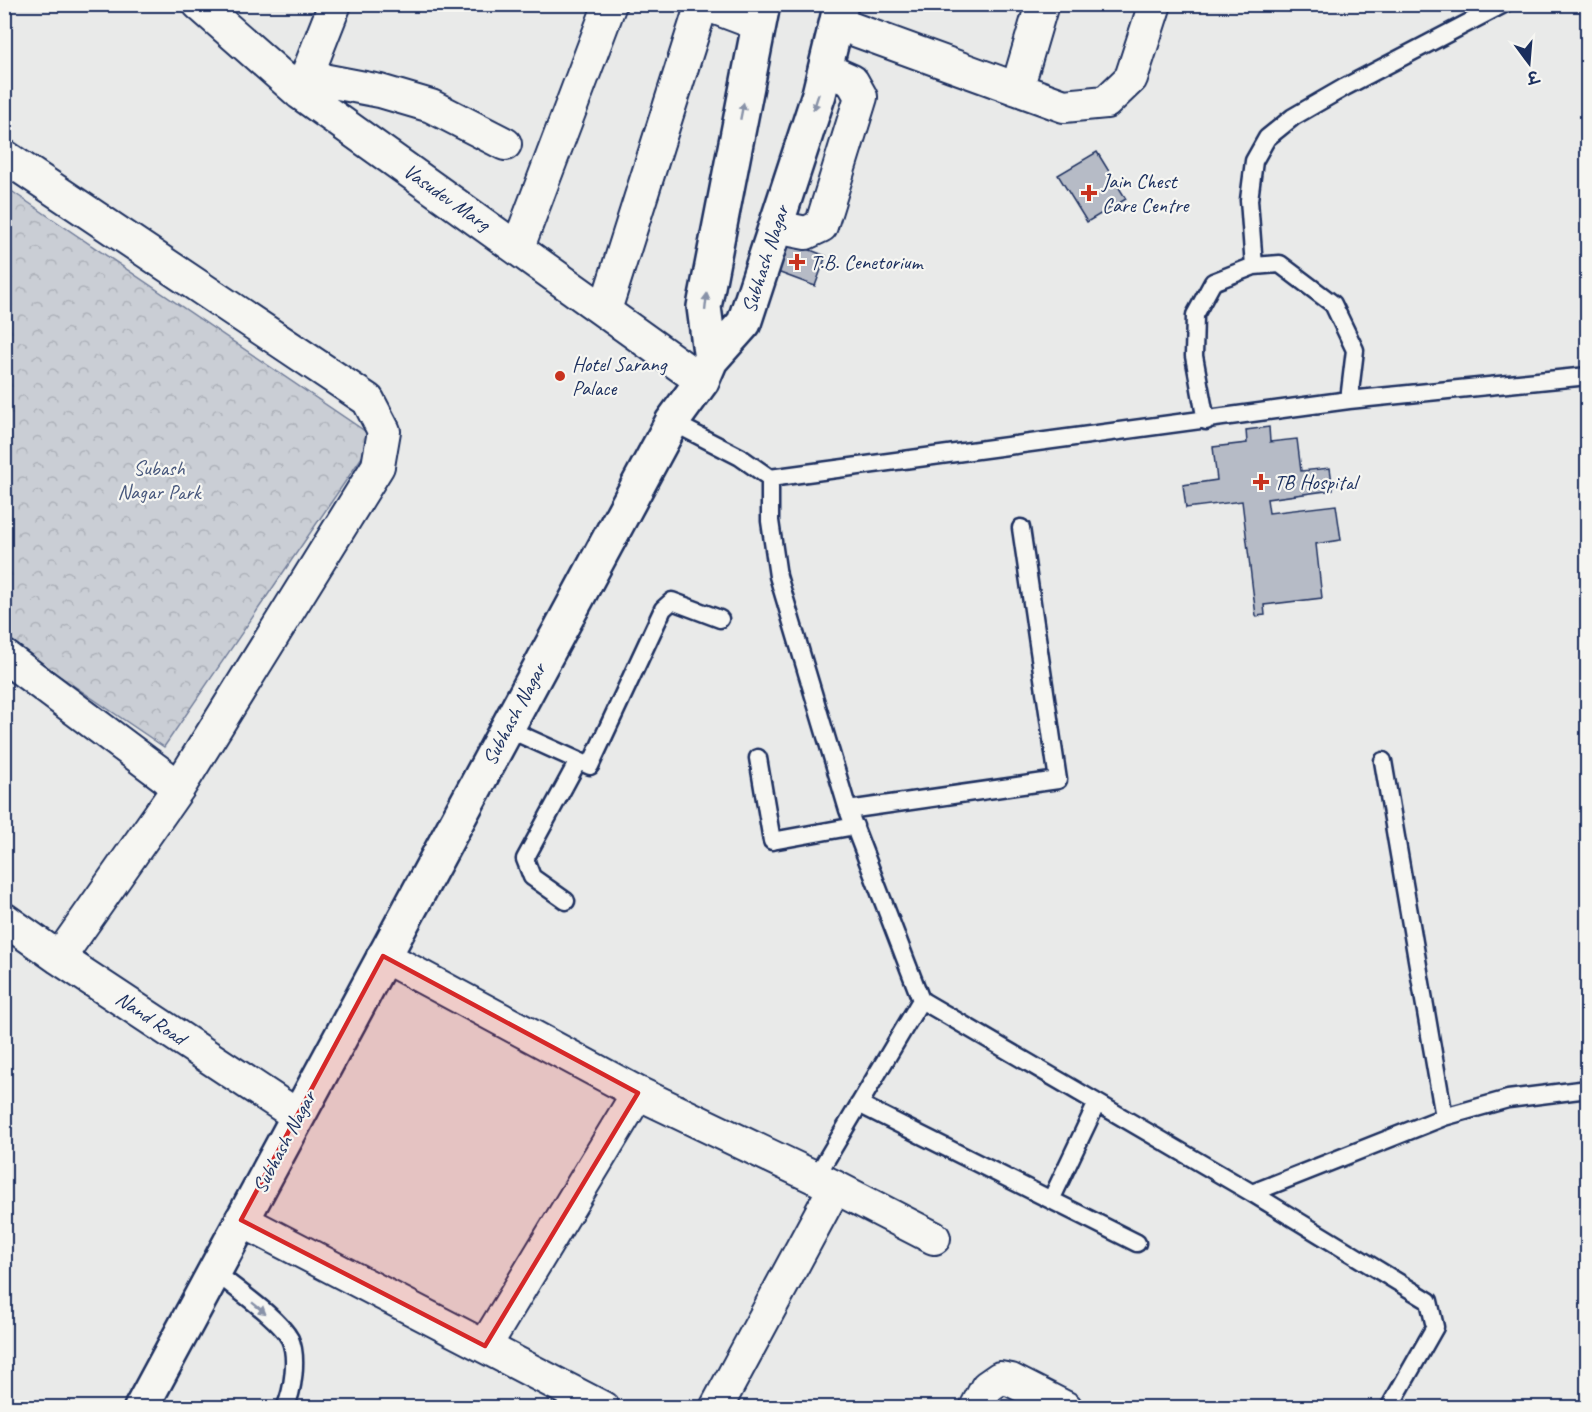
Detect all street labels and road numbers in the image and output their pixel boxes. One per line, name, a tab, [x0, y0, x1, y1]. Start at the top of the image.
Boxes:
street label: Vasudev Marg	[399, 158, 497, 237]
street label: Subhash Nagar	[735, 200, 795, 316]
street label: Subhash Nagar	[476, 657, 552, 769]
street label: Nand Road	[111, 985, 193, 1052]
street label: Subhash Nagar	[246, 1085, 322, 1197]

